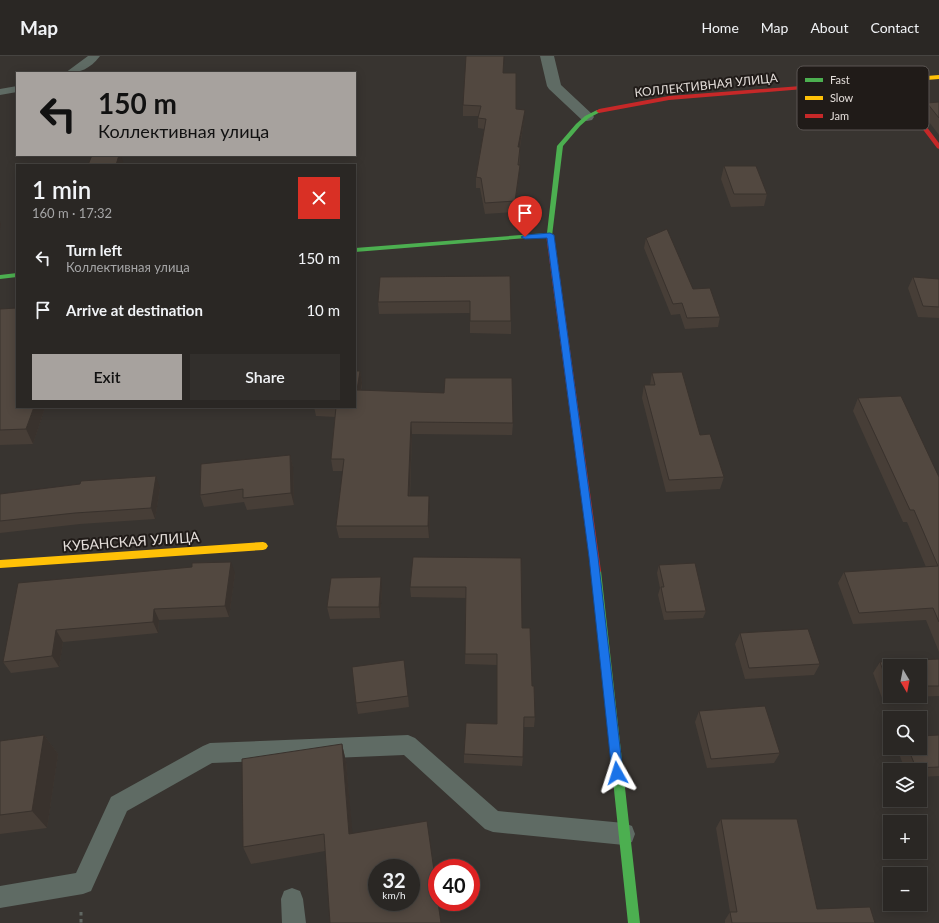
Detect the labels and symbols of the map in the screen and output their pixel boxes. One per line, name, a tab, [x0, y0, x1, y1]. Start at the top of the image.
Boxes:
legend	[797, 66, 929, 130]
street label: КОЛЛЕКТИВНАЯ УЛИЦА	[634, 70, 779, 100]
text: Fast	[830, 73, 850, 86]
text: Slow	[830, 91, 854, 104]
text: Jam	[830, 109, 849, 122]
pin	[508, 196, 542, 237]
street label: КУБАНСКАЯ УЛИЦА	[62, 528, 201, 554]
north arrow	[883, 659, 927, 703]
position arrow	[596, 752, 638, 794]
speed limit sign: 40	[428, 859, 480, 911]

